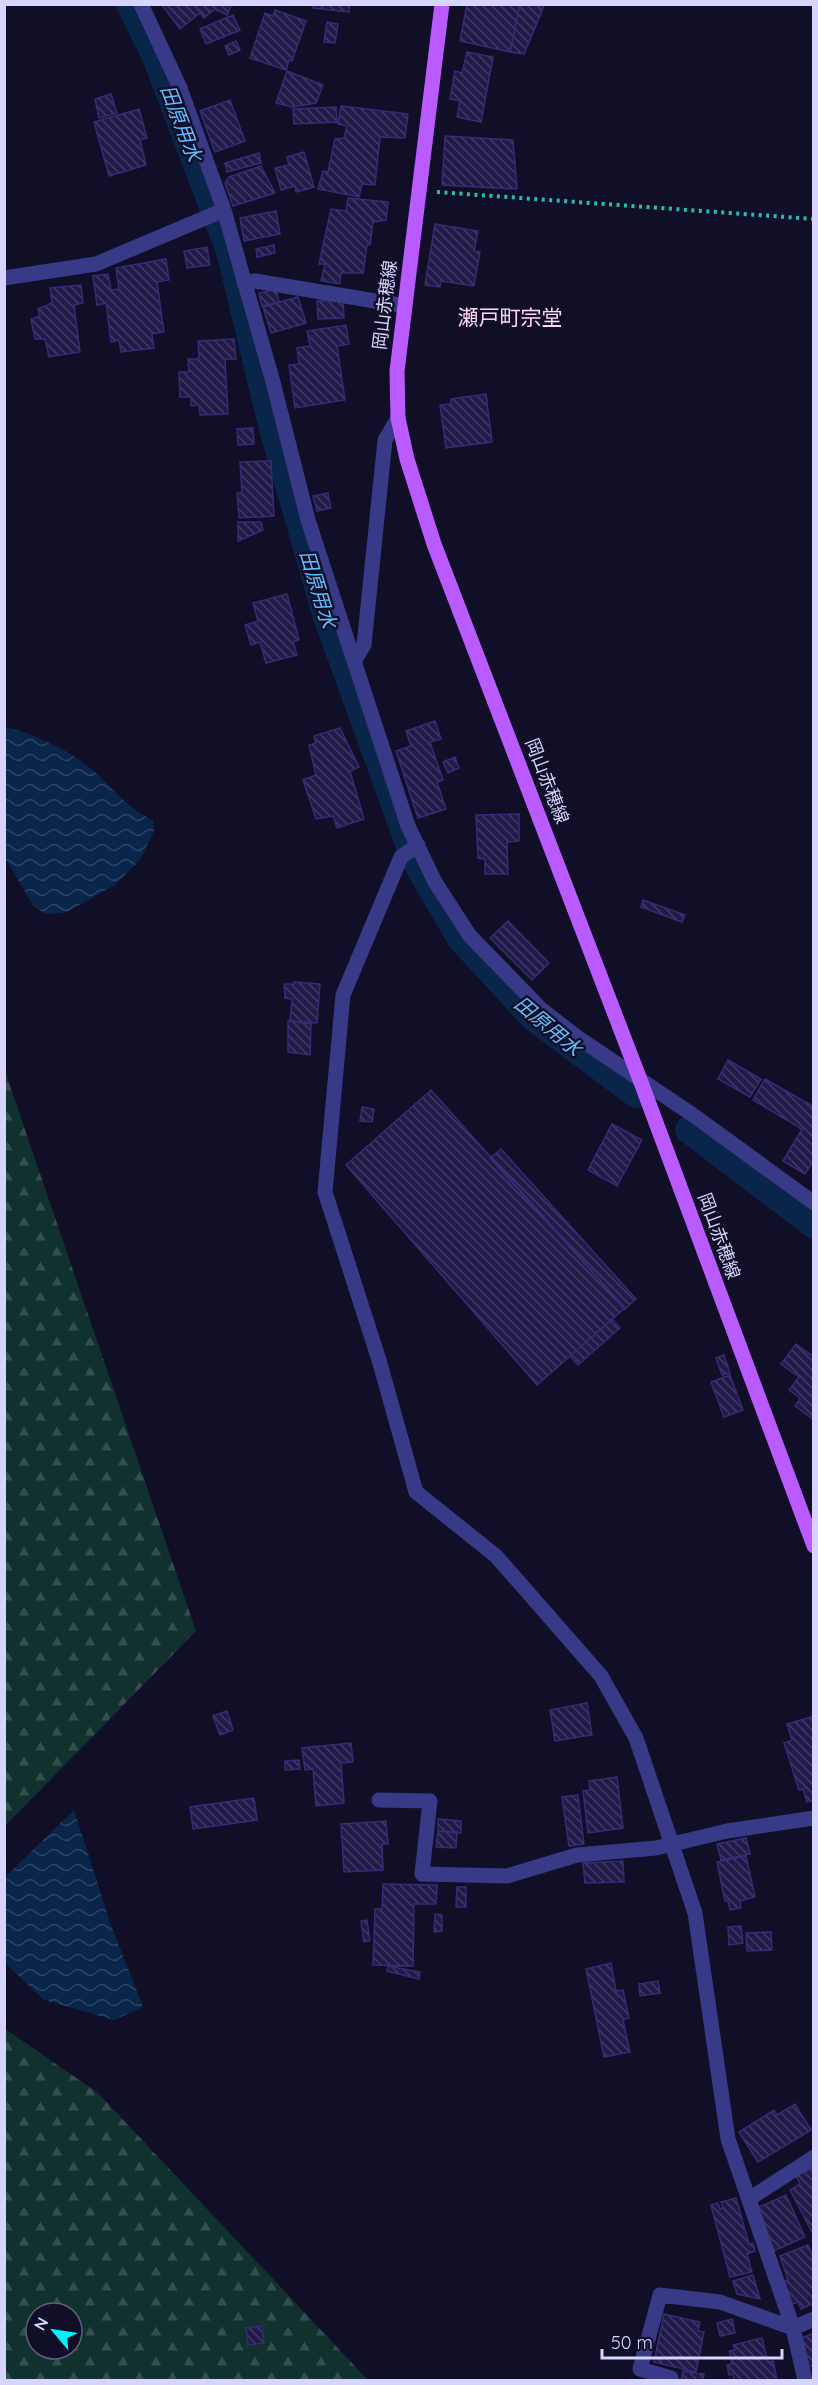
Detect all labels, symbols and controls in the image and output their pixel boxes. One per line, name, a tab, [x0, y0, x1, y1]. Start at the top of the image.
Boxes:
water label: 田原用水	[155, 81, 208, 167]
street label: 岡山赤穂線	[368, 259, 401, 351]
district label: 瀬戸町宗堂	[458, 304, 563, 330]
water label: 田原用水	[295, 547, 343, 633]
street label: 岡山赤穂線	[521, 735, 574, 827]
water label: 田原用水	[510, 990, 589, 1062]
street label: 岡山赤穂線	[693, 1190, 746, 1282]
north arrow	[24, 2301, 84, 2361]
text: N	[29, 2314, 52, 2334]
scale bar	[602, 2322, 782, 2360]
text: 50 m	[611, 2331, 653, 2354]

